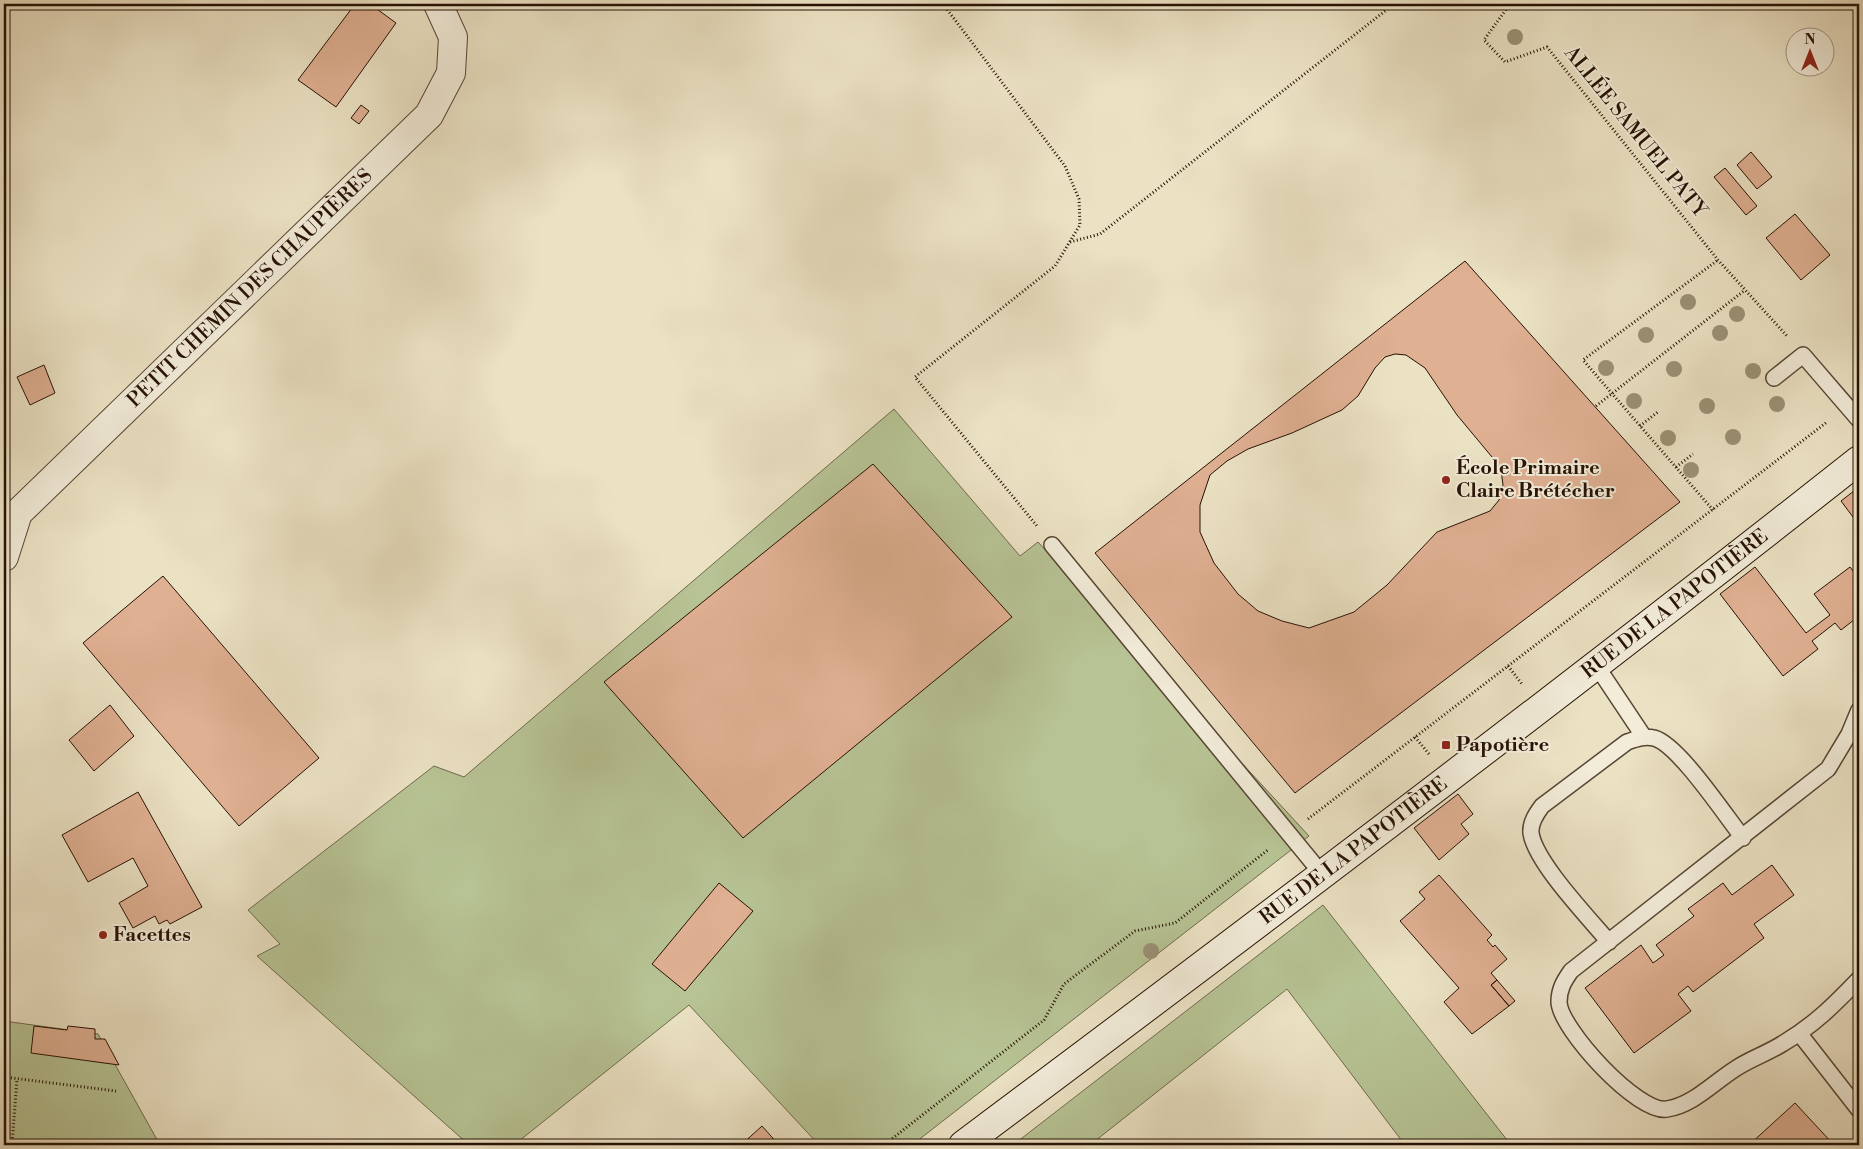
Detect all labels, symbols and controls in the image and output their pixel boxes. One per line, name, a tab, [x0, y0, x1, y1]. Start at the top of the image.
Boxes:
north arrow	[1786, 28, 1836, 78]
text: N	[1804, 31, 1816, 49]
street label: ALLÉE SAMUEL PATY	[1558, 40, 1713, 223]
street label: PETIT CHEMIN DES CHAUPIÈRES	[122, 164, 378, 413]
place label: École Primaire Claire Brétécher	[1456, 455, 1615, 504]
marker: École Primaire Claire Brétécher	[1440, 474, 1452, 486]
street label: RUE DE LA PAPOTIÈRE	[1576, 524, 1773, 684]
place label: Papotière	[1456, 733, 1549, 758]
marker: Papotière	[1440, 739, 1452, 751]
street label: RUE DE LA PAPOTIÈRE	[1255, 771, 1453, 930]
place label: Facettes	[113, 923, 191, 948]
marker: Facettes	[97, 929, 109, 941]

